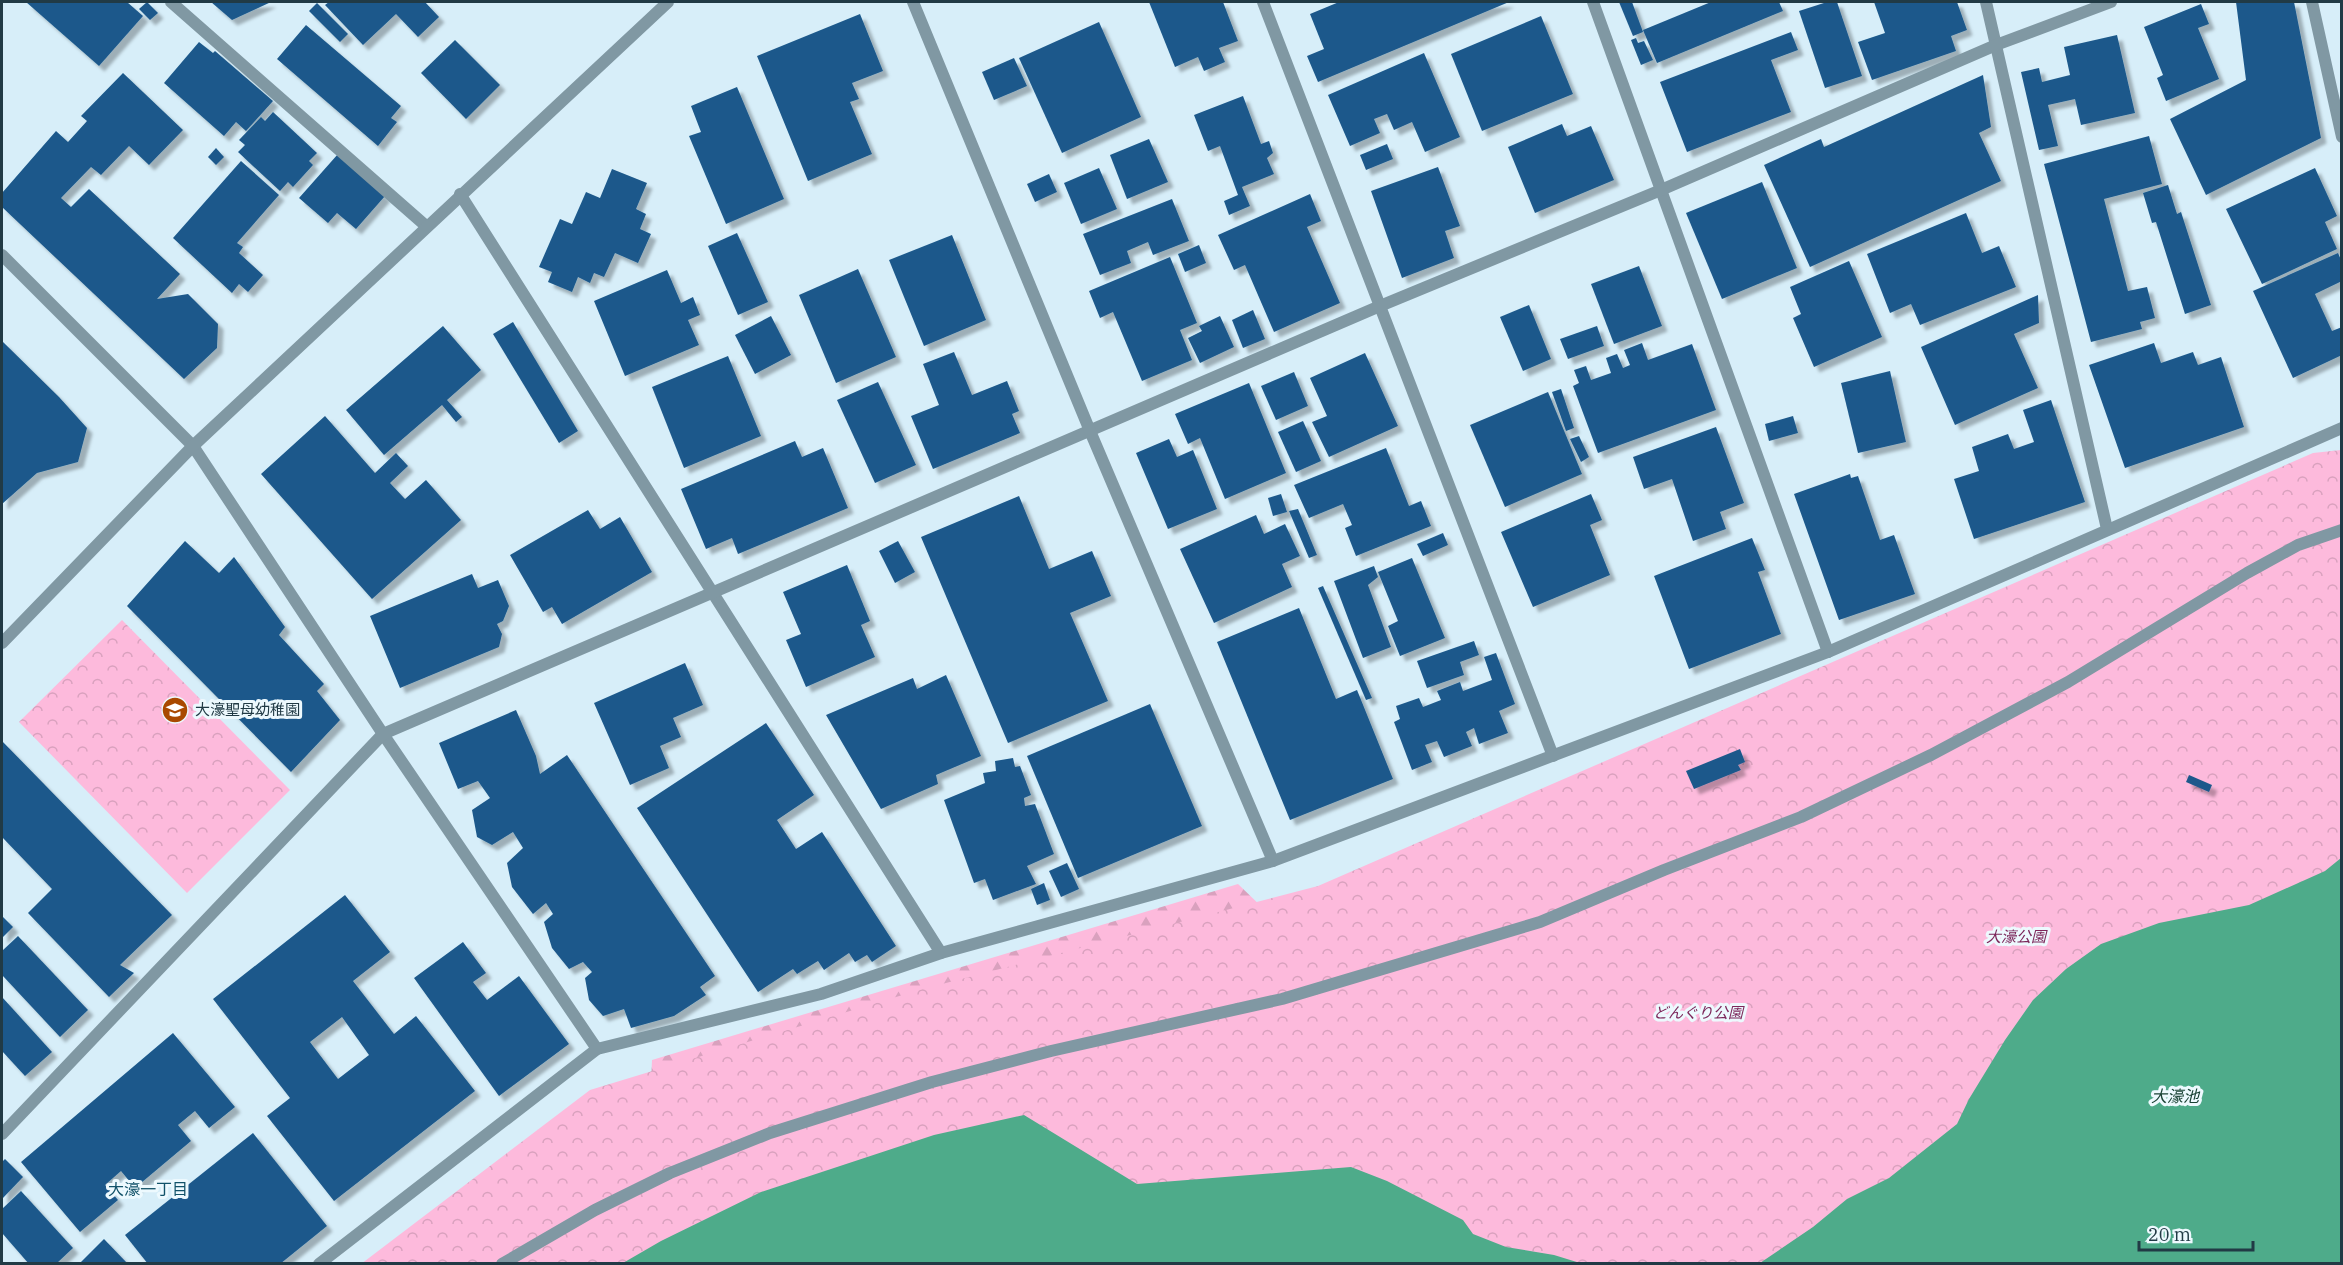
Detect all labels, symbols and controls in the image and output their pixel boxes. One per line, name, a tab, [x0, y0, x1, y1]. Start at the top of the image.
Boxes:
school or university icon: 大濠聖母幼稚園	[160, 695, 190, 725]
place label: 大濠聖母幼稚園	[195, 700, 300, 719]
park label: 大濠公園	[1986, 927, 2048, 946]
park label: どんぐり公園	[1653, 1003, 1745, 1022]
water label: 大濠池	[2151, 1086, 2201, 1106]
district label: 大濠一丁目	[108, 1179, 188, 1199]
scale bar	[2139, 1214, 2253, 1252]
text: 20 m	[2148, 1223, 2191, 1246]

